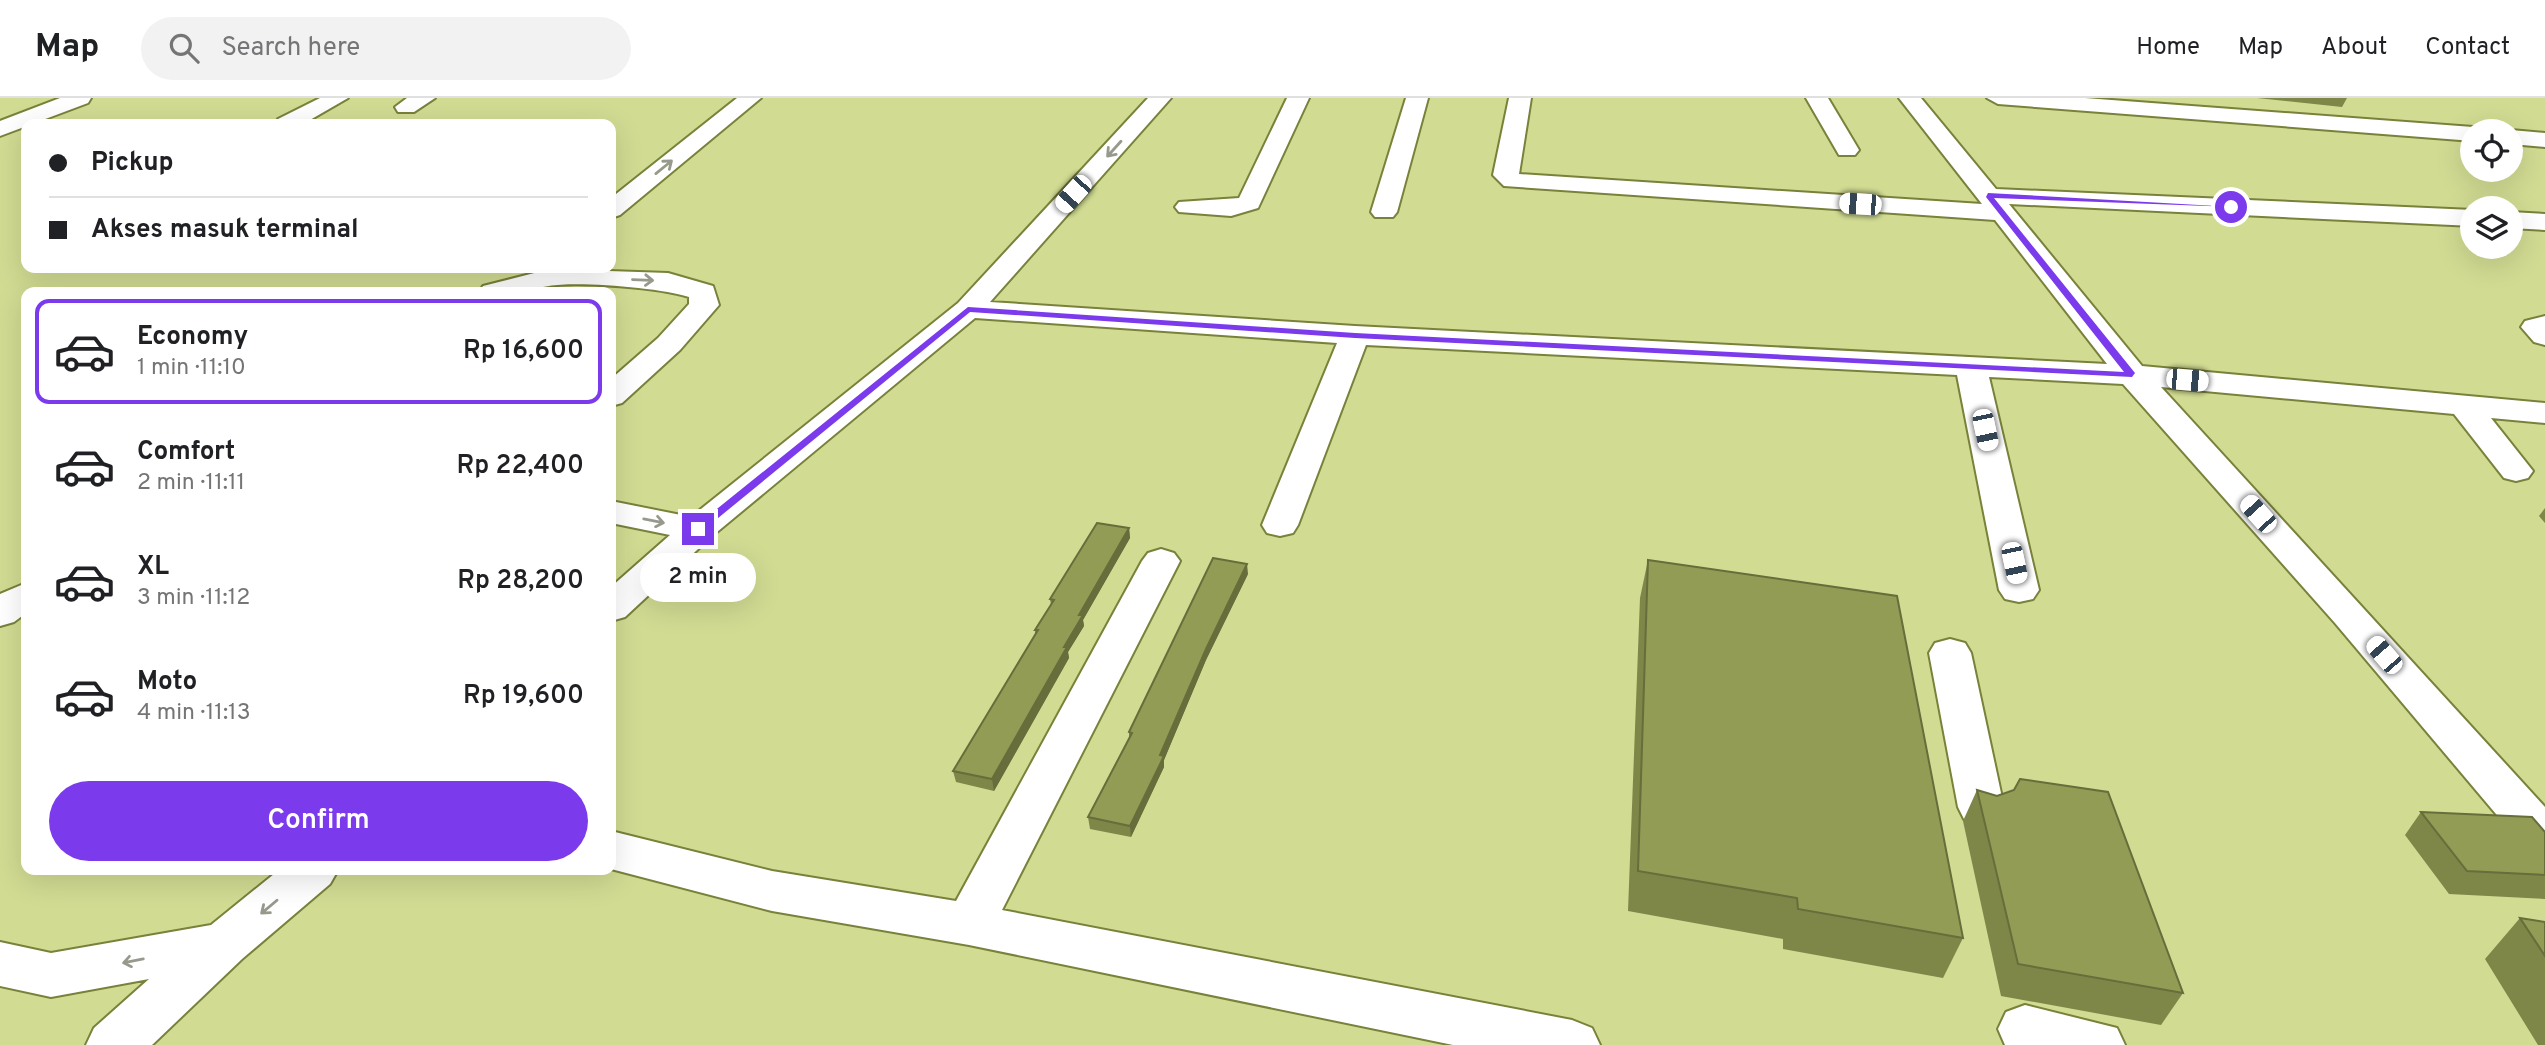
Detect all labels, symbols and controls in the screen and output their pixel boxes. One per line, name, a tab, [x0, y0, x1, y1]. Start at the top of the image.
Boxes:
search box	[141, 17, 631, 80]
text: Map	[35, 27, 99, 69]
icon: search	[165, 29, 203, 67]
text: Search here	[221, 32, 360, 65]
text: Home	[2136, 33, 2200, 63]
text: Map	[2238, 33, 2283, 63]
text: About	[2321, 33, 2387, 63]
text: Contact	[2425, 33, 2510, 63]
map controls	[2460, 119, 2523, 259]
button: locate	[2460, 119, 2523, 182]
one-way arrow	[1106, 139, 1122, 157]
text: Pickup	[91, 147, 174, 180]
one-way arrow	[654, 160, 672, 175]
car	[1052, 171, 1095, 217]
route start	[2215, 191, 2247, 223]
car	[1839, 192, 1882, 216]
button: layers	[2460, 196, 2523, 259]
text: Akses masuk terminal	[91, 214, 359, 247]
one-way arrow	[631, 274, 654, 287]
icon: car	[53, 320, 116, 383]
text: Economy	[137, 321, 248, 354]
text: Rp 16,600	[463, 335, 584, 368]
text: 1 min · 11:10	[137, 354, 246, 383]
car	[2166, 368, 2209, 392]
car	[1971, 407, 2000, 453]
icon: car	[53, 435, 116, 498]
text: Comfort	[137, 436, 235, 469]
text: Rp 22,400	[456, 450, 584, 483]
text: 2 min · 11:11	[137, 469, 245, 498]
car	[2237, 491, 2280, 537]
route end	[682, 513, 714, 545]
one-way arrow	[642, 514, 665, 528]
car	[2000, 540, 2029, 586]
icon: car	[53, 550, 116, 613]
text: XL	[137, 551, 169, 584]
callout: 2 min	[640, 554, 756, 602]
text: 2 min	[668, 563, 728, 592]
text: Rp 28,200	[457, 565, 584, 598]
text: 3 min · 11:12	[137, 584, 250, 613]
car	[2363, 632, 2406, 678]
icon: car	[53, 665, 116, 728]
text: Moto	[137, 666, 197, 699]
text: Rp 19,600	[463, 680, 584, 713]
text: 4 min · 11:13	[137, 699, 251, 728]
button: Confirm	[49, 781, 588, 861]
one-way arrow	[260, 899, 278, 915]
one-way arrow	[122, 955, 145, 968]

